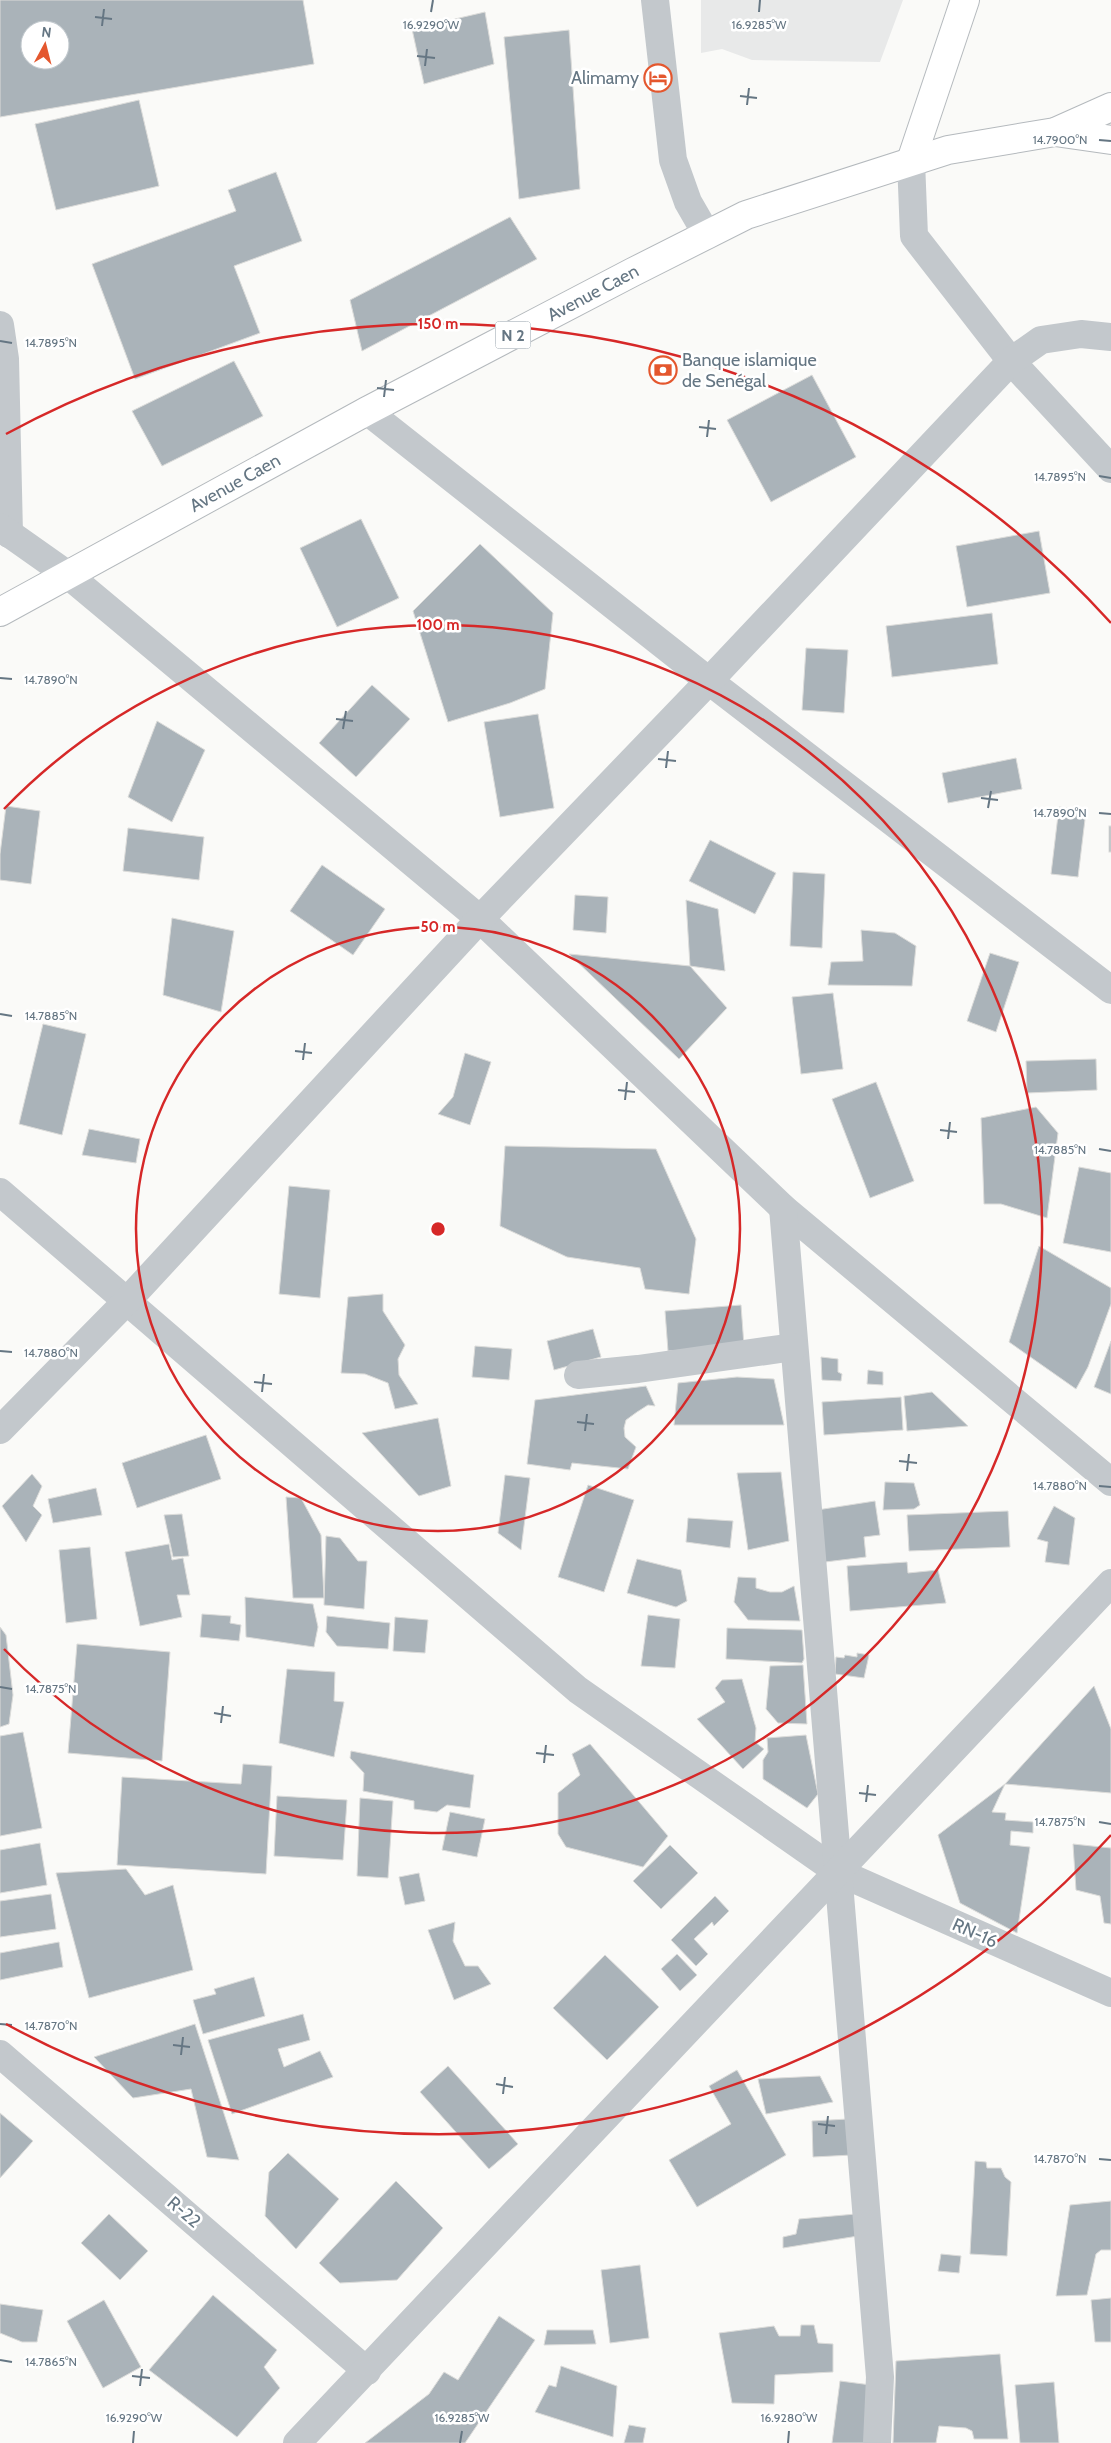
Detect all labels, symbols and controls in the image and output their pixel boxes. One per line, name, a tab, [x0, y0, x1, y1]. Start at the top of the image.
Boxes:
text: 16.9290°W	[403, 17, 460, 32]
text: 16.9285°W	[732, 17, 787, 32]
north arrow	[20, 20, 70, 70]
text: N	[41, 23, 53, 42]
hotel icon: Alimamy	[643, 63, 673, 93]
place label: Alimamy	[571, 67, 639, 89]
text: 14.7900°N	[1033, 132, 1087, 147]
street label: Avenue Caen	[544, 260, 642, 326]
text: 150 m	[418, 315, 458, 333]
road number: N 2	[496, 322, 530, 348]
text: 14.7895°N	[25, 335, 77, 350]
place label: Banque islamique de Senégal	[682, 349, 817, 392]
bank icon: Banque islamique de Senégal	[648, 355, 678, 385]
street label: Avenue Caen	[186, 449, 284, 517]
text: 14.7895°N	[1034, 469, 1086, 484]
text: 100 m	[416, 616, 460, 634]
text: 14.7890°N	[24, 672, 78, 687]
text: 14.7890°N	[1033, 805, 1087, 820]
text: 50 m	[420, 918, 456, 936]
text: 14.7885°N	[25, 1008, 77, 1023]
text: 14.7885°N	[1034, 1142, 1086, 1157]
centre of rings	[429, 1220, 447, 1238]
text: 14.7880°N	[24, 1345, 78, 1360]
text: 14.7880°N	[1033, 1478, 1087, 1493]
text: 14.7875°N	[26, 1681, 76, 1696]
text: 14.7875°N	[1035, 1814, 1085, 1829]
street label: RN-16	[949, 1913, 1001, 1953]
text: 14.7870°N	[25, 2018, 77, 2033]
text: 14.7870°N	[1034, 2151, 1086, 2166]
street label: R-22	[163, 2192, 205, 2232]
text: 14.7865°N	[25, 2354, 77, 2369]
text: 16.9290°W	[106, 2410, 163, 2425]
text: 16.9285°W	[435, 2410, 490, 2425]
text: 16.9280°W	[761, 2410, 818, 2425]

